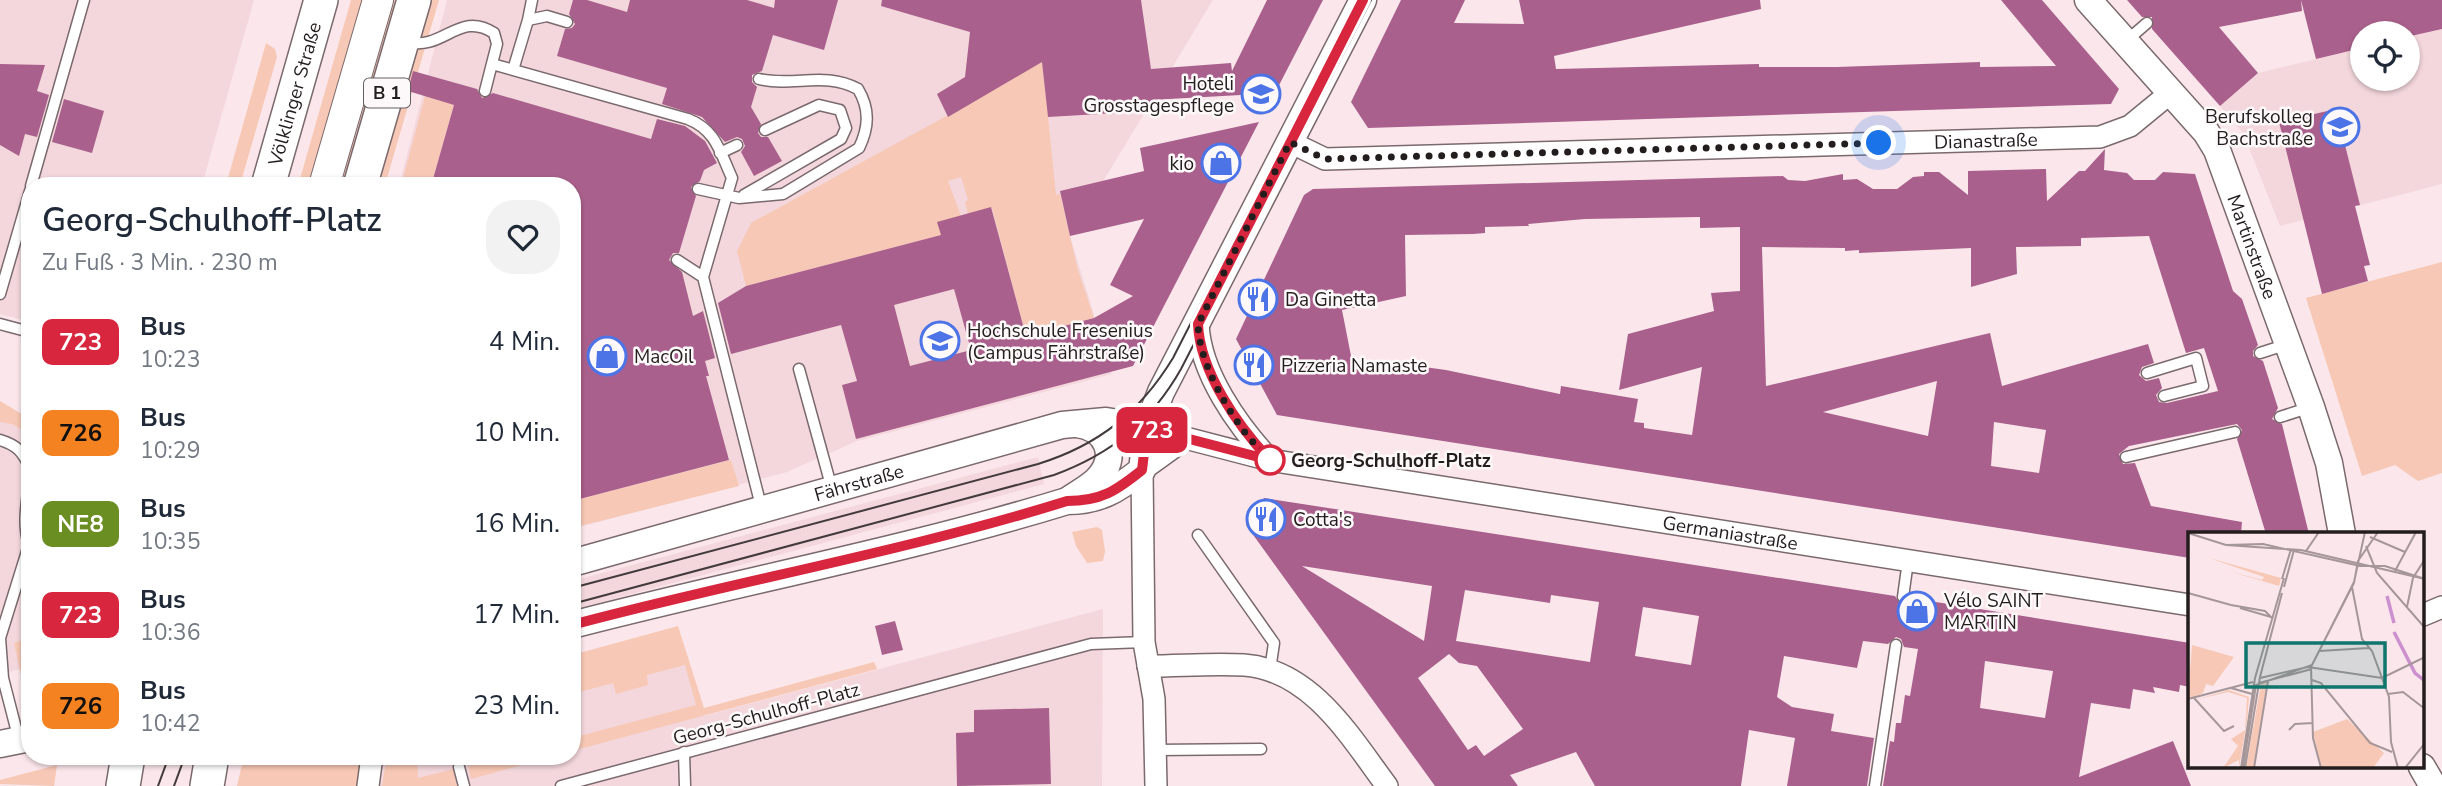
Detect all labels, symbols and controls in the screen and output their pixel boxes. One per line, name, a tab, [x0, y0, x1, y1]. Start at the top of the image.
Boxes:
street label: Völklinger Straße	[262, 19, 328, 170]
map controls	[2350, 21, 2420, 91]
button: locate	[2350, 21, 2420, 91]
place label: Hoteli Grosstagespflege	[1083, 71, 1234, 119]
school or university icon: Hoteli Grosstagespflege	[1240, 73, 1282, 115]
road number: B 1	[364, 78, 410, 108]
place label: Berufskolleg Bachstraße	[2205, 104, 2313, 152]
school or university icon: Berufskolleg Bachstraße	[2319, 106, 2361, 148]
your location	[1861, 125, 1896, 160]
street label: Dianastraße	[1934, 127, 2038, 156]
shop icon: kio	[1200, 142, 1242, 184]
place label: kio	[1170, 151, 1194, 177]
street label: Martinstraße	[2220, 191, 2282, 303]
text: Georg-Schulhoff-Platz	[42, 198, 382, 243]
button: heart	[486, 200, 560, 274]
text: Zu Fuß · 3 Min. · 230 m	[42, 247, 278, 278]
restaurant icon: Da Ginetta	[1237, 278, 1279, 320]
place label: Da Ginetta	[1285, 287, 1376, 313]
text: Bus	[140, 309, 186, 344]
place label: Hochschule Fresenius (Campus Fährstraße)	[967, 318, 1153, 366]
school or university icon: Hochschule Fresenius (Campus Fährstraße)	[919, 320, 961, 362]
text: 4 Min.	[489, 324, 560, 359]
text: 723	[59, 326, 102, 358]
shop icon: MacOil	[586, 335, 628, 377]
text: 10:23	[140, 344, 200, 375]
place label: MacOil	[634, 344, 694, 370]
restaurant icon: Pizzeria Namaste	[1233, 344, 1275, 386]
place label: Pizzeria Namaste	[1281, 353, 1427, 379]
text: Bus	[140, 400, 186, 435]
line badge: 723	[1112, 407, 1192, 453]
text: 723	[1130, 414, 1174, 446]
text: 10 Min.	[473, 415, 560, 450]
text: 726	[59, 417, 102, 449]
text: 10:29	[140, 435, 200, 466]
marker: Georg-Schulhoff-Platz	[1255, 445, 1285, 475]
place label: Georg-Schulhoff-Platz	[1291, 448, 1491, 474]
street label: Fährstraße	[811, 458, 907, 508]
text: Bus	[140, 491, 186, 526]
restaurant icon: Cotta's	[1245, 498, 1287, 540]
text: 16 Min.	[473, 506, 560, 541]
place label: Cotta's	[1293, 507, 1352, 533]
text: NE8	[57, 508, 104, 540]
street label: Germaniastraße	[1661, 510, 1800, 557]
text: 10:35	[140, 526, 200, 557]
inset map	[2188, 532, 2424, 768]
text: Bus	[140, 582, 186, 617]
place label: Vélo SAINT MARTIN	[1943, 588, 2043, 636]
shop icon: Vélo SAINT MARTIN	[1896, 590, 1938, 632]
text: 17 Min.	[473, 597, 560, 632]
text: 723	[59, 599, 102, 631]
text: 10:36	[140, 617, 200, 648]
text: Bus	[140, 673, 186, 708]
street label: Georg-Schulhoff-Platz	[670, 676, 863, 751]
text: 23 Min.	[473, 688, 560, 723]
text: 726	[59, 690, 102, 722]
text: 10:42	[140, 708, 200, 739]

